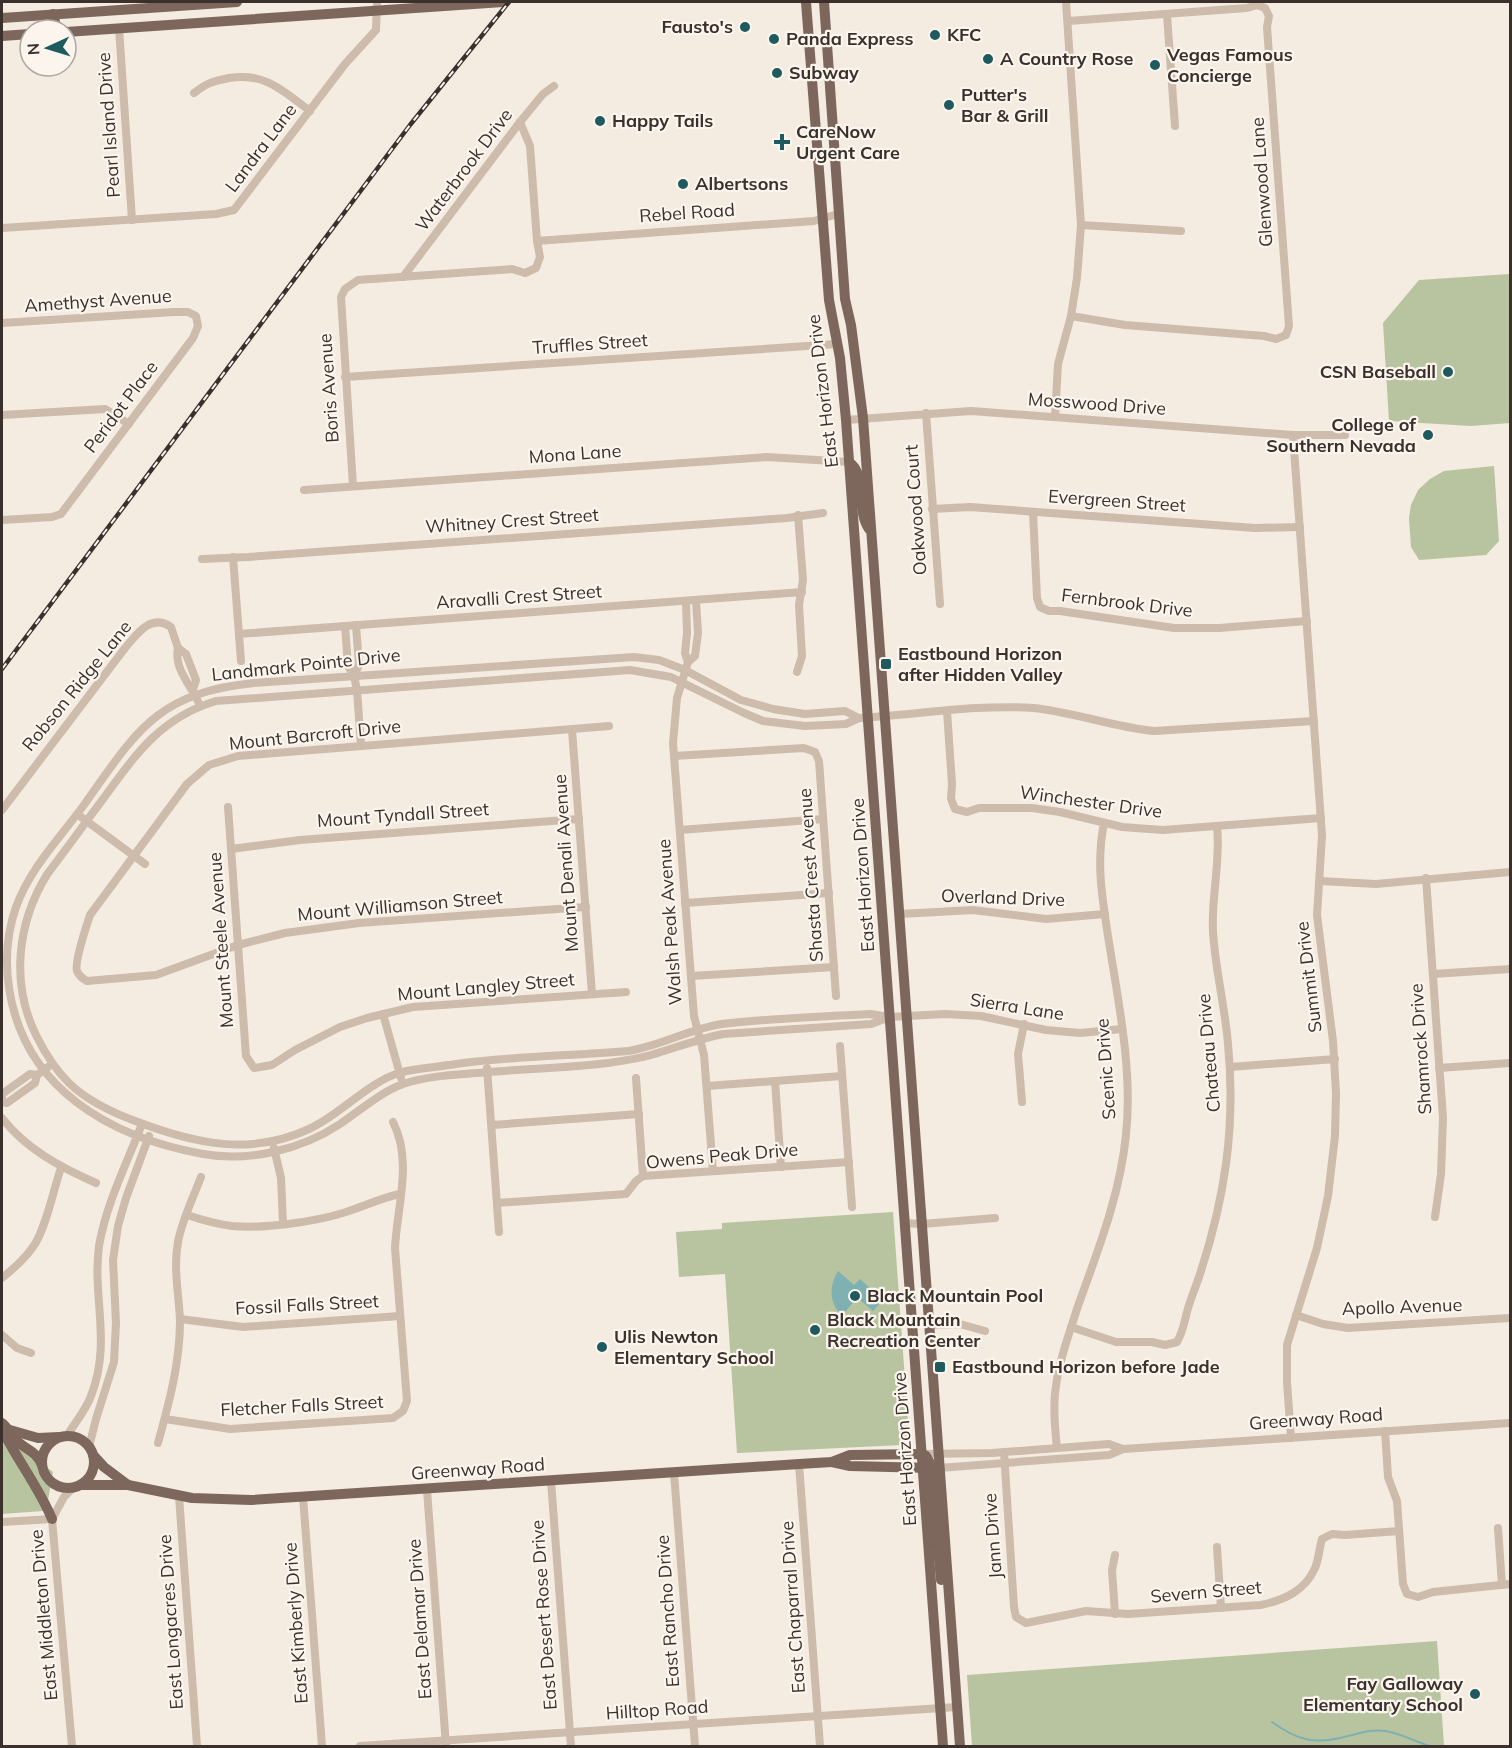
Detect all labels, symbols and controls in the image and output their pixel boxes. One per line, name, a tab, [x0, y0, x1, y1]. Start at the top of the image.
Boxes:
place label: Fausto's	[661, 15, 733, 38]
north arrow	[18, 18, 78, 78]
marker: Fausto's	[738, 20, 752, 34]
place label: KFC	[947, 23, 981, 46]
place label: Panda Express	[786, 27, 913, 50]
marker: KFC	[928, 28, 942, 42]
marker: Panda Express	[767, 32, 781, 46]
text: N	[23, 42, 43, 56]
place label: Vegas Famous Concierge	[1166, 43, 1293, 87]
place label: A Country Rose	[1000, 47, 1134, 70]
street label: Pearl Island Drive	[92, 52, 125, 198]
marker: A Country Rose	[981, 52, 995, 66]
marker: Vegas Famous Concierge	[1148, 58, 1162, 72]
place label: Subway	[789, 61, 859, 84]
marker: Subway	[770, 66, 784, 80]
place label: Putter's Bar & Grill	[961, 83, 1048, 127]
marker: Putter's Bar & Grill	[942, 98, 956, 112]
street label: Landra Lane	[220, 99, 301, 196]
street label: Waterbrook Drive	[410, 104, 517, 236]
place label: Happy Tails	[612, 109, 713, 132]
marker: Happy Tails	[593, 114, 607, 128]
street label: Glenwood Lane	[1245, 116, 1278, 248]
place label: CareNow Urgent Care	[796, 120, 900, 164]
marker: CareNow Urgent Care	[773, 133, 791, 151]
place label: Albertsons	[695, 172, 788, 195]
marker: Albertsons	[676, 177, 690, 191]
street label: Rebel Road	[638, 198, 736, 227]
street label: Amethyst Avenue	[24, 284, 172, 317]
street label: East Horizon Drive	[802, 313, 843, 469]
street label: Truffles Street	[531, 328, 649, 359]
street label: Boris Avenue	[313, 333, 344, 444]
street label: Peridot Place	[79, 356, 163, 457]
place label: CSN Baseball	[1320, 360, 1436, 383]
marker: CSN Baseball	[1441, 365, 1455, 379]
street label: Mosswood Drive	[1027, 387, 1167, 420]
place label: College of Southern Nevada	[1266, 413, 1416, 457]
marker: College of Southern Nevada	[1421, 428, 1435, 442]
street label: Mona Lane	[528, 439, 622, 468]
street label: Oakwood Court	[899, 444, 932, 576]
street label: Evergreen Street	[1047, 484, 1187, 517]
street label: Whitney Crest Street	[424, 503, 599, 538]
street label: Aravalli Crest Street	[435, 579, 603, 614]
street label: Fernbrook Drive	[1060, 583, 1194, 622]
street label: Robson Ridge Lane	[17, 616, 136, 756]
place label: Eastbound Horizon after Hidden Valley	[898, 642, 1063, 686]
street label: Landmark Pointe Drive	[210, 643, 401, 686]
marker: Eastbound Horizon after Hidden Valley	[879, 657, 893, 671]
street label: Mount Barcroft Drive	[228, 714, 402, 755]
street label: Mount Denali Avenue	[548, 773, 583, 953]
street label: Winchester Drive	[1018, 780, 1164, 823]
street label: Shasta Crest Avenue	[793, 787, 828, 963]
street label: Mount Tyndall Street	[316, 797, 490, 832]
street label: East Horizon Drive	[846, 797, 879, 953]
street label: Walsh Peak Avenue	[652, 838, 687, 1006]
street label: Mount Steele Avenue	[203, 851, 238, 1029]
street label: Overland Drive	[941, 884, 1066, 911]
street label: Mount Williamson Street	[297, 885, 503, 926]
street label: Summit Drive	[1290, 920, 1327, 1034]
street label: Mount Langley Street	[396, 967, 575, 1006]
street label: Shamrock Drive	[1404, 983, 1437, 1115]
street label: Sierra Lane	[969, 988, 1066, 1025]
street label: Chateau Drive	[1192, 993, 1225, 1113]
street label: Scenic Drive	[1090, 1018, 1121, 1121]
street label: Owens Peak Drive	[645, 1137, 799, 1174]
place label: Black Mountain Pool	[867, 1284, 1043, 1307]
street label: Fossil Falls Street	[235, 1289, 379, 1320]
marker: Black Mountain Pool	[848, 1289, 862, 1303]
street label: Apollo Avenue	[1341, 1293, 1463, 1320]
place label: Black Mountain Recreation Center	[827, 1308, 981, 1352]
marker: Black Mountain Recreation Center	[808, 1323, 822, 1337]
place label: Ulis Newton Elementary School	[614, 1325, 774, 1369]
marker: Ulis Newton Elementary School	[595, 1340, 609, 1354]
place label: Eastbound Horizon before Jade	[952, 1355, 1220, 1378]
marker: Eastbound Horizon before Jade	[933, 1360, 947, 1374]
street label: East Horizon Drive	[888, 1371, 921, 1527]
street label: Fletcher Falls Street	[220, 1390, 384, 1421]
street label: Greenway Road	[1248, 1402, 1384, 1435]
street label: Greenway Road	[410, 1452, 546, 1485]
street label: Jann Drive	[978, 1492, 1007, 1580]
street label: East Desert Rose Drive	[525, 1519, 562, 1711]
street label: East Chaparral Drive	[775, 1520, 810, 1694]
street label: East Middleton Drive	[25, 1529, 62, 1702]
street label: East Longacres Drive	[153, 1534, 188, 1710]
street label: East Rancho Drive	[651, 1534, 684, 1688]
street label: East Delamar Drive	[402, 1538, 437, 1700]
street label: East Kimberly Drive	[278, 1542, 313, 1705]
street label: Severn Street	[1149, 1575, 1263, 1608]
place label: Fay Galloway Elementary School	[1303, 1672, 1463, 1716]
marker: Fay Galloway Elementary School	[1468, 1687, 1482, 1701]
street label: Hilltop Road	[605, 1694, 709, 1725]

